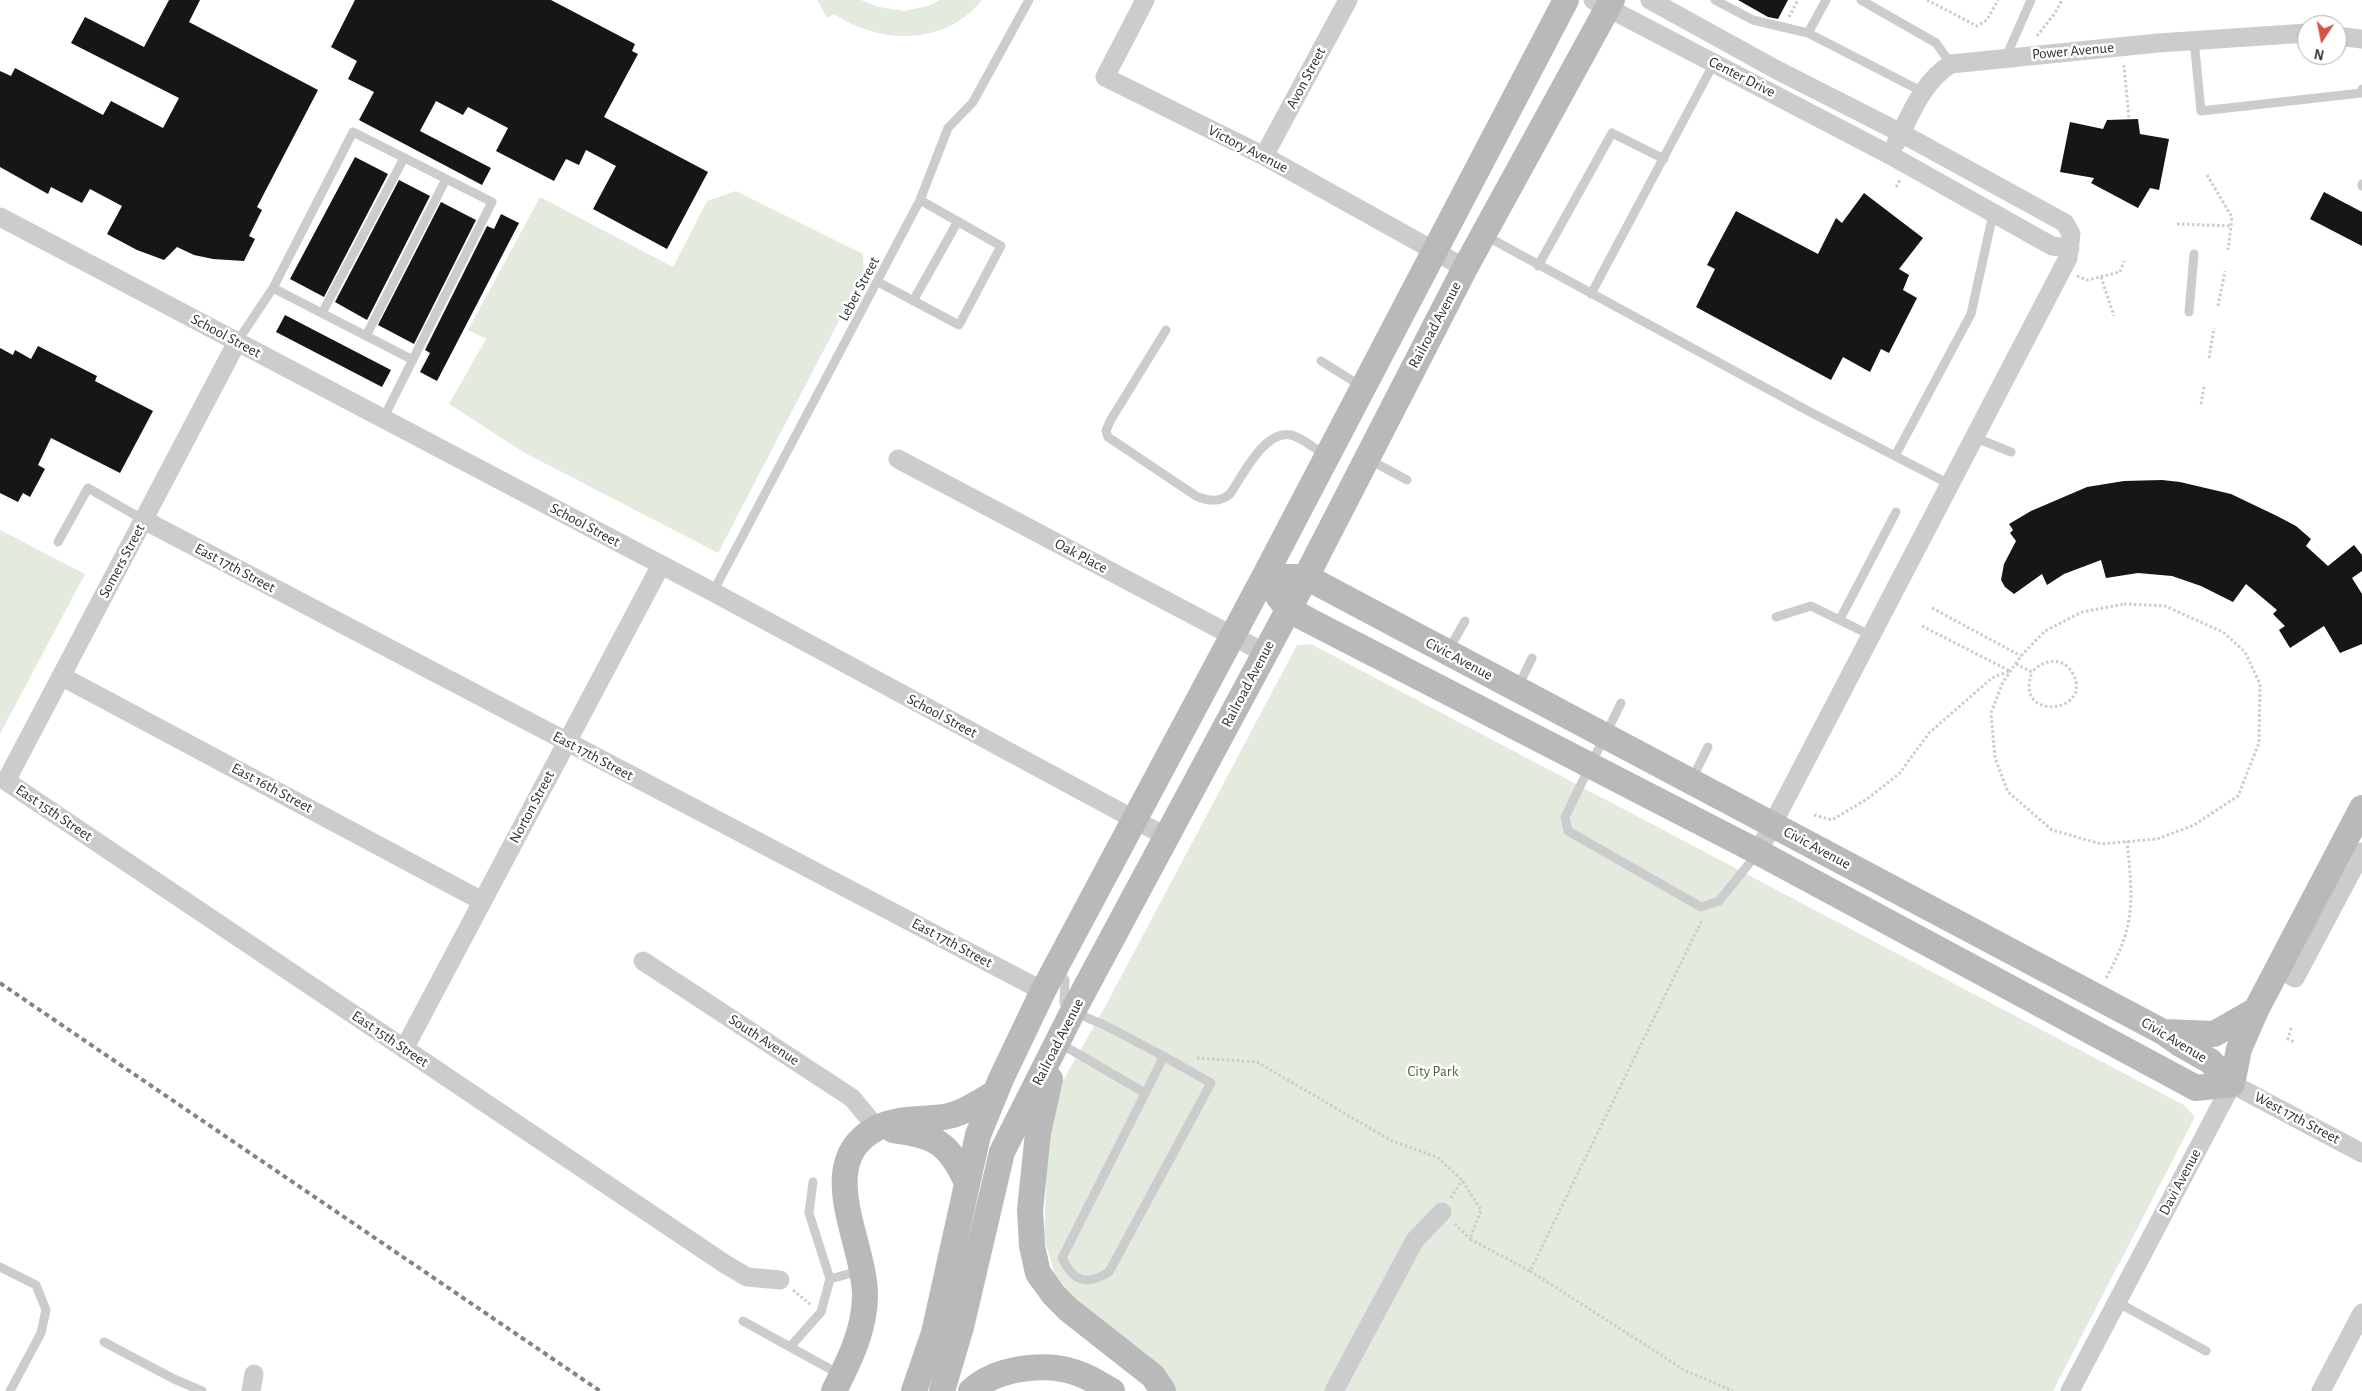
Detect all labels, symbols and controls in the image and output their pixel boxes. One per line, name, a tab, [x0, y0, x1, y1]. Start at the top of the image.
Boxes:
north arrow	[2297, 15, 2347, 65]
street label: Power Avenue	[2031, 38, 2115, 64]
street label: Avon Street	[1282, 44, 1330, 112]
text: N	[2313, 46, 2325, 62]
street label: Center Drive	[1706, 53, 1778, 101]
street label: Victory Avenue	[1205, 121, 1291, 177]
street label: Leber Street	[835, 254, 883, 324]
street label: Railroad Avenue	[1405, 279, 1465, 371]
street label: School Street	[188, 310, 264, 362]
street label: School Street	[547, 499, 623, 551]
street label: Somers Street	[95, 521, 149, 601]
street label: Oak Place	[1052, 535, 1110, 577]
street label: East 17th Street	[192, 539, 278, 597]
street label: Civic Avenue	[1422, 634, 1496, 684]
street label: Railroad Avenue	[1218, 638, 1278, 730]
street label: School Street	[904, 690, 980, 742]
street label: East 17th Street	[550, 727, 636, 785]
street label: East 16th Street	[228, 759, 316, 817]
street label: Norton Street	[505, 768, 559, 846]
street label: East 15th Street	[12, 781, 96, 845]
street label: Civic Avenue	[1780, 823, 1854, 873]
street label: East 17th Street	[909, 914, 995, 972]
street label: Railroad Avenue	[1028, 995, 1088, 1089]
street label: East 15th Street	[348, 1007, 432, 1071]
street label: South Avenue	[725, 1011, 803, 1069]
street label: Civic Avenue	[2138, 1013, 2210, 1067]
park label: City Park	[1408, 1062, 1458, 1080]
street label: West 17th Street	[2251, 1088, 2343, 1148]
street label: Davi Avenue	[2155, 1146, 2205, 1218]

